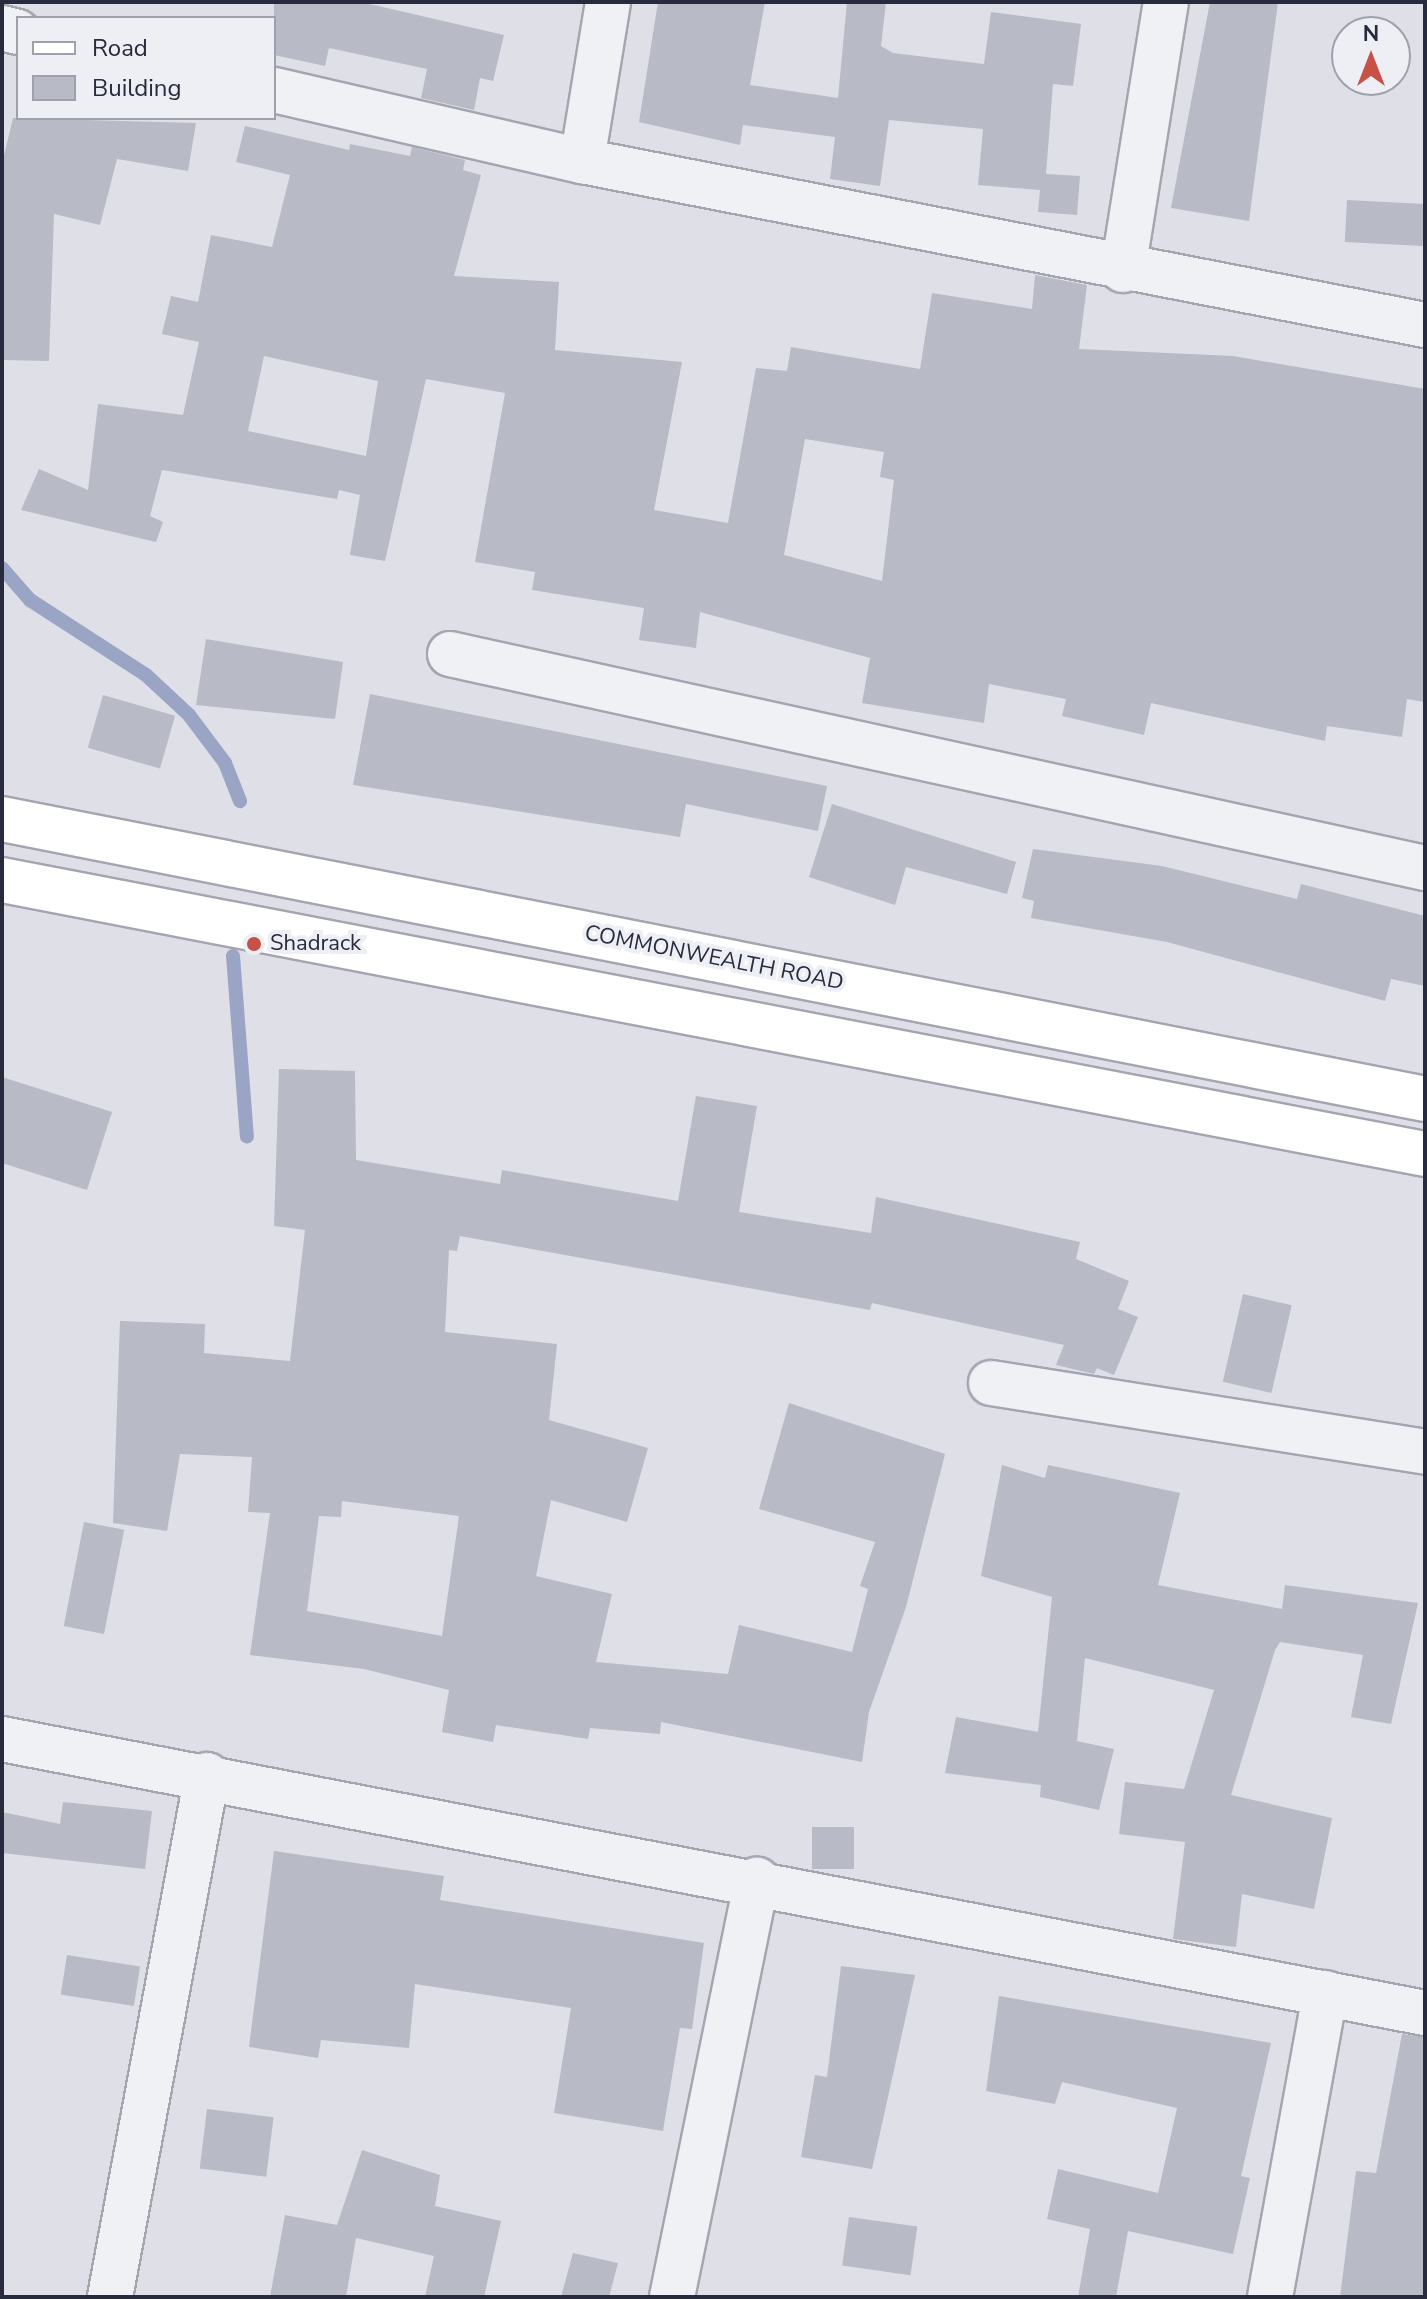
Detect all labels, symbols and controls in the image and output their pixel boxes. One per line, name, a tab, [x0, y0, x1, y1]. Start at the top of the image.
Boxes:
legend	[16, 16, 276, 120]
north arrow	[1331, 16, 1411, 96]
text: N	[1363, 19, 1379, 49]
text: Road	[92, 32, 148, 64]
text: Building	[92, 72, 182, 104]
street label: COMMONWEALTH ROAD	[582, 920, 846, 996]
place label: Shadrack	[270, 931, 361, 957]
marker: Shadrack	[245, 935, 263, 953]

